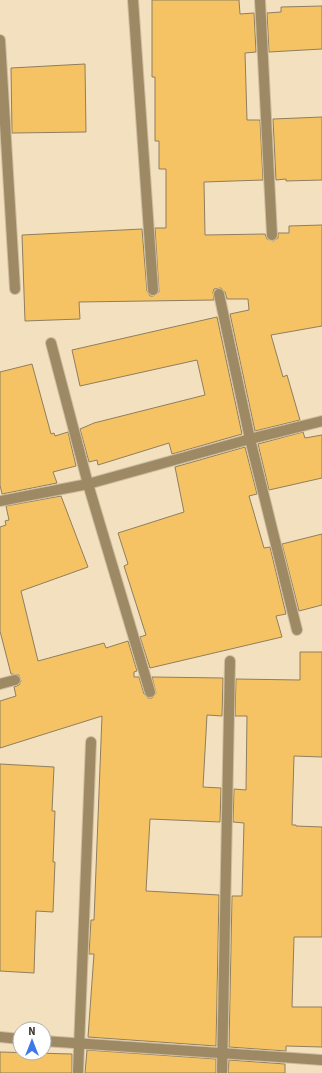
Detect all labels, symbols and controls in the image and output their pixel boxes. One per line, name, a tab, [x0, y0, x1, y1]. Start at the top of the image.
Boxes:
north arrow	[12, 1021, 52, 1061]
text: N	[28, 1024, 36, 1039]

